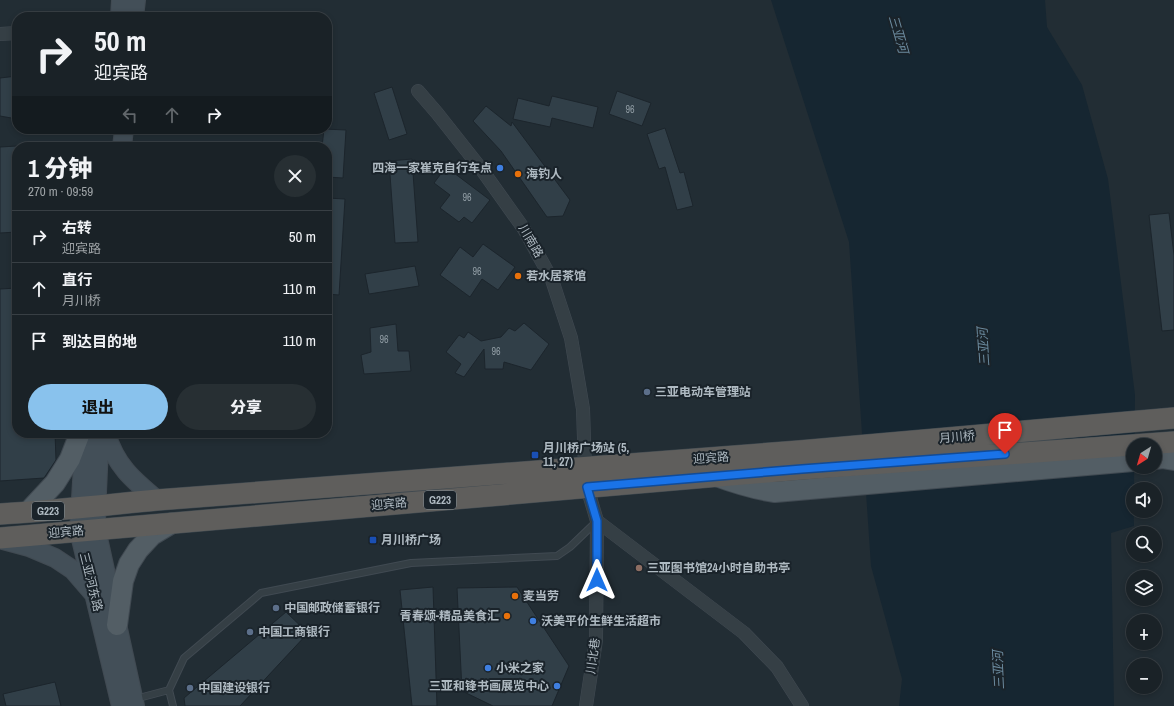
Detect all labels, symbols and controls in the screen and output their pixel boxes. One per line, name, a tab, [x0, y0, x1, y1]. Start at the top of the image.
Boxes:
water label: 三亚河	[885, 13, 913, 58]
text: 50 m	[94, 22, 146, 60]
icon: right	[28, 28, 80, 80]
text: 迎宾路	[94, 60, 148, 85]
house number: 96	[625, 103, 635, 116]
icon: left	[119, 104, 141, 126]
icon: ahead	[161, 104, 183, 126]
icon: right	[203, 104, 225, 126]
text: 1 分钟	[28, 152, 92, 184]
button: close	[274, 155, 316, 197]
place label: 四海一家崔克自行车点	[372, 160, 492, 176]
marker: 四海一家崔克自行车点	[495, 163, 505, 173]
place label: 海钓人	[526, 166, 562, 182]
marker: 海钓人	[513, 169, 523, 179]
text: 270 m · 09:59	[28, 183, 93, 200]
house number: 96	[462, 191, 472, 204]
text: 右转	[62, 217, 92, 238]
street label: 川南路	[515, 221, 547, 261]
icon: right	[28, 226, 50, 248]
text: 50 m	[289, 226, 316, 247]
text: 迎宾路	[62, 240, 101, 257]
house number: 96	[472, 265, 482, 278]
place label: 若水居茶馆	[526, 268, 586, 284]
text: 直行	[62, 269, 92, 290]
marker: 若水居茶馆	[513, 271, 523, 281]
icon: ahead	[28, 278, 50, 300]
text: 110 m	[283, 278, 316, 299]
text: 月川桥	[62, 292, 101, 309]
water label: 三亚河	[973, 324, 993, 367]
icon: arrive	[28, 330, 50, 352]
text: 110 m	[283, 330, 316, 351]
text: 到达目的地	[62, 331, 137, 352]
house number: 96	[379, 333, 389, 346]
house number: 96	[491, 345, 501, 358]
button: 退出	[28, 384, 168, 430]
button: 分享	[176, 384, 316, 430]
place label: 三亚电动车管理站	[655, 384, 751, 400]
marker: 三亚电动车管理站	[642, 387, 652, 397]
pin	[988, 413, 1022, 454]
icon: arrive	[994, 419, 1016, 441]
street label: 月川桥	[938, 427, 976, 447]
north arrow	[1126, 438, 1162, 474]
map controls	[1126, 438, 1162, 694]
place label: 月川桥广场站 (5, 11, 27)	[543, 440, 629, 470]
street label: 迎宾路	[692, 449, 730, 467]
marker: 月川桥广场站 (5, 11, 27)	[530, 450, 540, 460]
button: sound	[1126, 482, 1162, 518]
road number: G223	[424, 491, 456, 509]
street label: 迎宾路	[370, 494, 408, 514]
road number: G223	[32, 502, 64, 520]
street label: 迎宾路	[47, 522, 85, 542]
button: search	[1126, 526, 1162, 562]
place label: 月川桥广场	[381, 532, 441, 548]
marker: 月川桥广场	[368, 535, 378, 545]
street label: 三亚河东路	[76, 551, 106, 613]
position arrow	[576, 559, 618, 601]
place label: 三亚图书馆24小时自助书亭	[647, 560, 790, 576]
marker: 三亚图书馆24小时自助书亭	[634, 563, 644, 573]
button: layers	[1126, 570, 1162, 606]
place label: 麦当劳	[523, 588, 559, 604]
marker: 麦当劳	[510, 591, 520, 601]
place label: 中国邮政储蓄银行	[284, 600, 380, 616]
marker: 中国邮政储蓄银行	[271, 603, 281, 613]
place label: 青春颂-精品美食汇	[400, 608, 499, 624]
marker: 青春颂-精品美食汇	[502, 611, 512, 621]
place label: 沃美平价生鲜生活超市	[541, 613, 661, 629]
button: +	[1126, 614, 1162, 650]
marker: 沃美平价生鲜生活超市	[528, 616, 538, 626]
place label: 中国工商银行	[258, 624, 330, 640]
marker: 中国工商银行	[245, 627, 255, 637]
street label: 川北巷	[583, 637, 603, 675]
water label: 三亚河	[989, 647, 1008, 690]
button: −	[1126, 658, 1162, 694]
place label: 小米之家	[496, 660, 544, 676]
marker: 小米之家	[483, 663, 493, 673]
place label: 三亚和锋书画展览中心	[429, 678, 549, 694]
place label: 中国建设银行	[198, 680, 270, 696]
marker: 三亚和锋书画展览中心	[552, 681, 562, 691]
marker: 中国建设银行	[185, 683, 195, 693]

